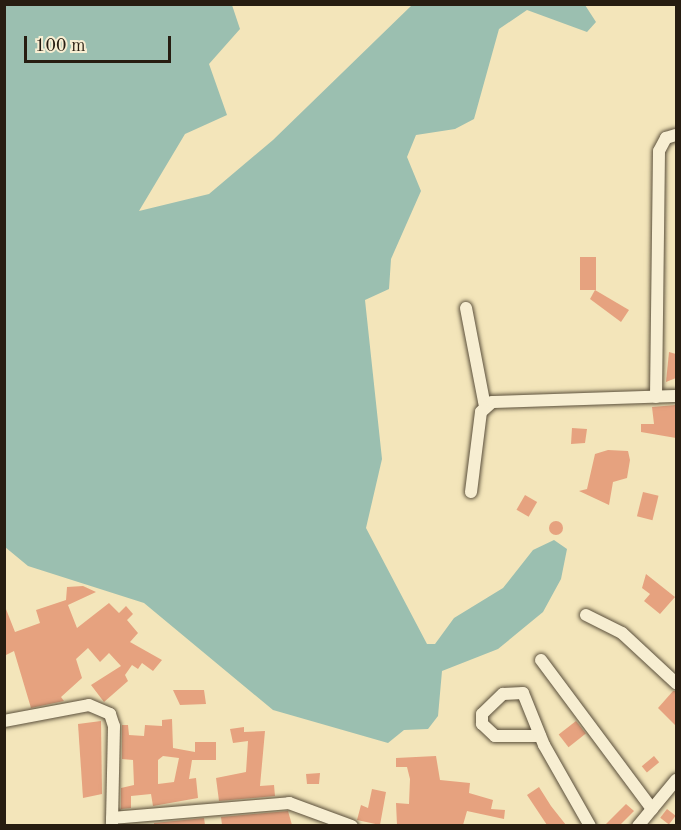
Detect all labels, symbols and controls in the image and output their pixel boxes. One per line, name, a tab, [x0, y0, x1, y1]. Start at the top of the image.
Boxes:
scale bar	[27, 24, 174, 62]
text: 100 m	[35, 37, 86, 55]

